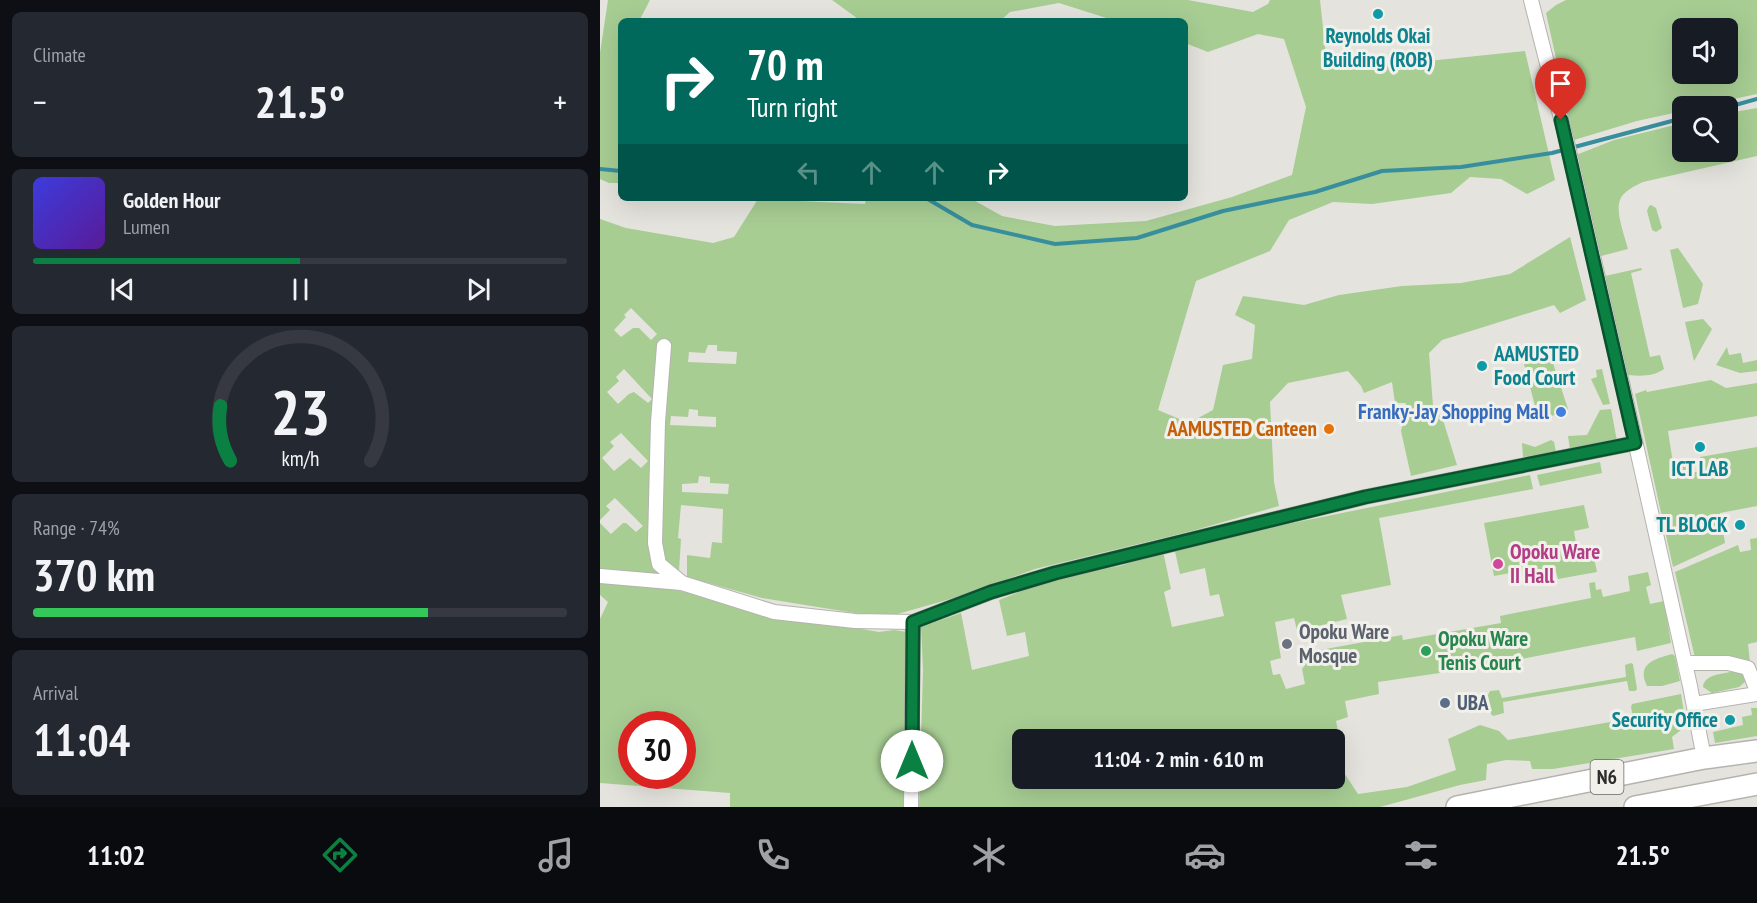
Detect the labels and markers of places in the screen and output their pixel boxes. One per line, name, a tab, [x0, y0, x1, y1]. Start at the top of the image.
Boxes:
marker: Reynolds Okai Building (ROB)	[1371, 7, 1385, 21]
place label: Reynolds Okai Building (ROB)	[1323, 22, 1433, 73]
pin	[1535, 58, 1586, 120]
place label: AAMUSTED Food Court	[1493, 340, 1579, 391]
marker: AAMUSTED Food Court	[1475, 359, 1489, 373]
place label: Franky-Jay Shopping Mall	[1358, 398, 1550, 425]
marker: Franky-Jay Shopping Mall	[1554, 405, 1568, 419]
place label: AAMUSTED Canteen	[1166, 415, 1317, 442]
marker: AAMUSTED Canteen	[1322, 422, 1336, 436]
marker: ICT LAB	[1693, 440, 1707, 454]
place label: ICT LAB	[1671, 455, 1729, 482]
place label: TL BLOCK	[1656, 511, 1728, 538]
marker: TL BLOCK	[1733, 518, 1747, 532]
place label: Opoku Ware II Hall	[1510, 538, 1600, 589]
marker: Opoku Ware II Hall	[1491, 557, 1505, 571]
place label: Opoku Ware Mosque	[1299, 618, 1389, 669]
place label: Opoku Ware Tenis Court	[1438, 625, 1528, 676]
marker: Opoku Ware Mosque	[1280, 637, 1294, 651]
marker: Opoku Ware Tenis Court	[1419, 644, 1433, 658]
place label: UBA	[1457, 689, 1489, 716]
marker: UBA	[1438, 696, 1452, 710]
place label: Security Office	[1612, 706, 1718, 733]
marker: Security Office	[1723, 713, 1737, 727]

